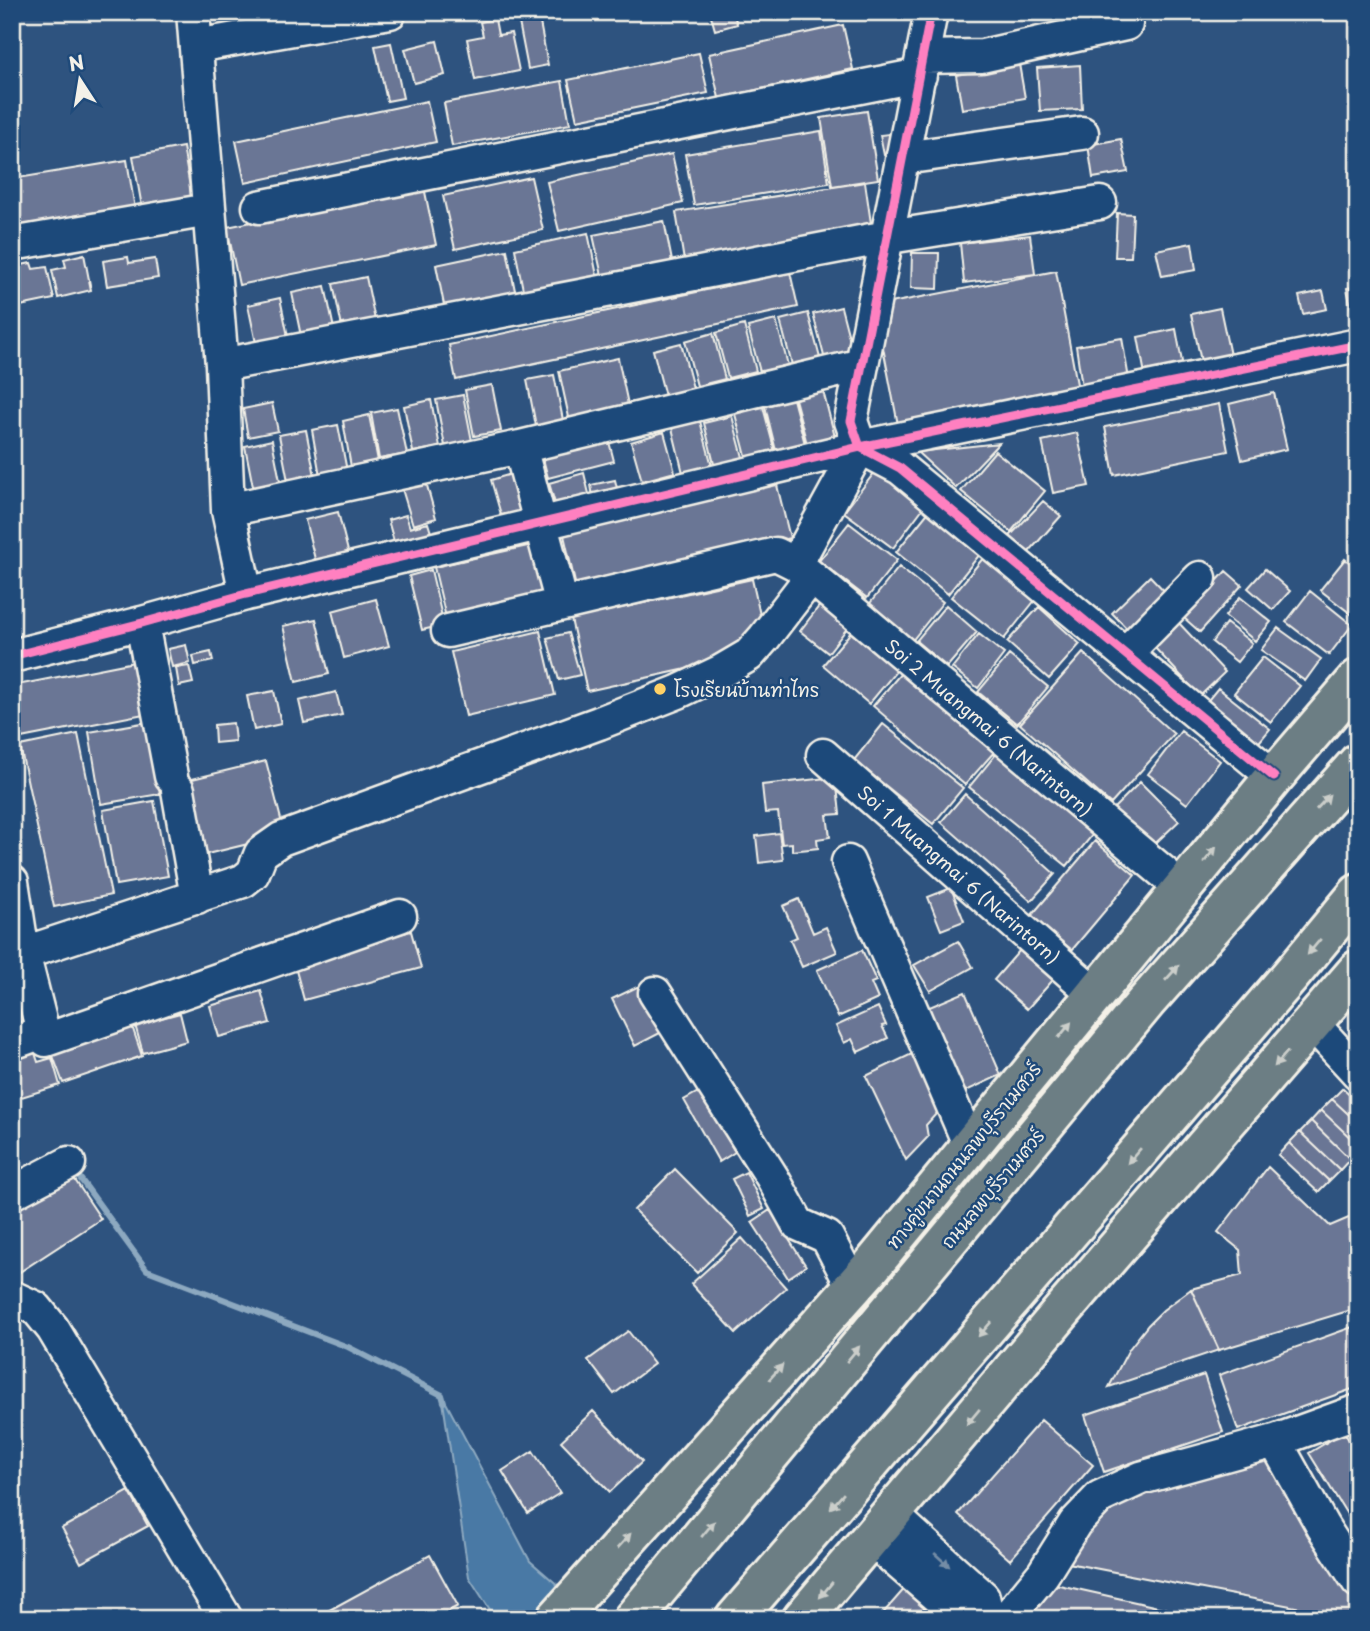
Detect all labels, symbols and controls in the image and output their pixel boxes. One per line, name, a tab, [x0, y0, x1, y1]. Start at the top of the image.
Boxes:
north arrow	[46, 46, 116, 116]
text: N	[66, 47, 87, 78]
street label: Soi 2 Muangmai 6 (Narintorn)	[879, 632, 1099, 822]
place label: โรงเรียนบ้านท่าไทร	[674, 676, 819, 703]
marker: โรงเรียนบ้านท่าไทร	[652, 681, 668, 697]
street label: Soi 1 Muangmai 6 (Narintorn)	[852, 778, 1066, 970]
one-way arrow	[1315, 793, 1331, 811]
one-way arrow	[1202, 846, 1217, 863]
one-way arrow	[1307, 938, 1322, 955]
one-way arrow	[1164, 964, 1179, 981]
one-way arrow	[1058, 1022, 1073, 1040]
one-way arrow	[1274, 1050, 1289, 1067]
street label: ทางคู่ขนานถนนลพบุรีราเมศวร์	[881, 1058, 1045, 1252]
street label: ถนนลพบุรีราเมศวร์	[936, 1124, 1048, 1252]
one-way arrow	[1127, 1148, 1142, 1165]
one-way arrow	[978, 1320, 993, 1337]
one-way arrow	[845, 1345, 860, 1362]
one-way arrow	[768, 1363, 784, 1381]
one-way arrow	[966, 1408, 981, 1425]
one-way arrow	[829, 1492, 845, 1510]
one-way arrow	[700, 1520, 715, 1538]
one-way arrow	[616, 1532, 632, 1550]
one-way arrow	[933, 1552, 950, 1567]
one-way arrow	[818, 1581, 834, 1599]

